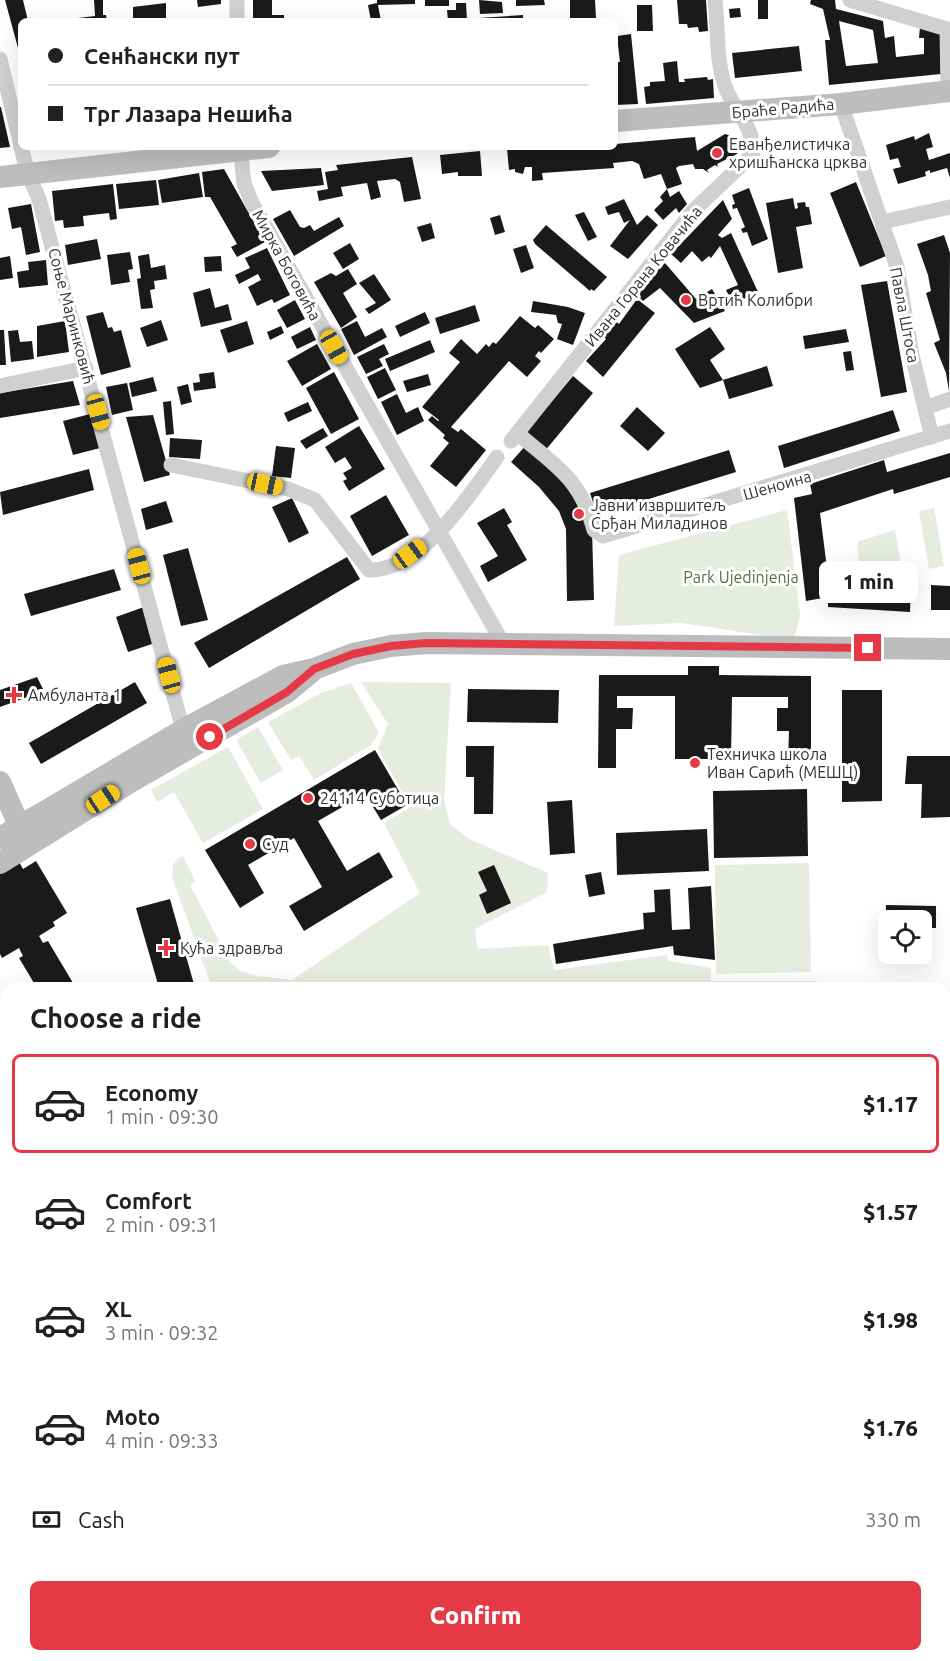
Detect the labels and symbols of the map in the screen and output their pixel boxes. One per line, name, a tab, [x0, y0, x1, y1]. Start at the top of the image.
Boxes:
street label: Браће Радића	[731, 95, 835, 121]
place label: Еванђелистичка хришћанска црква	[729, 135, 867, 171]
marker: Еванђелистичка хришћанска црква	[710, 146, 724, 160]
street label: Ивана Горана Ковачића	[581, 202, 705, 350]
street label: Мирка Боговића	[249, 207, 325, 323]
street label: Соње Маринковић	[45, 246, 99, 386]
street label: Павла Штоса	[887, 266, 923, 364]
place label: Вртић Колибри	[698, 291, 813, 309]
marker: Вртић Колибри	[679, 293, 693, 307]
car	[317, 327, 351, 367]
car	[85, 392, 111, 432]
street label: Шеноина	[741, 467, 813, 503]
car	[246, 471, 284, 497]
place label: Јавни извршитељ Срђан Миладинов	[591, 496, 728, 532]
marker: Јавни извршитељ Срђан Миладинов	[572, 507, 586, 521]
car	[390, 536, 430, 572]
car	[126, 546, 152, 586]
callout: 1 min	[818, 561, 918, 603]
park label: Park Ujedinjenja	[683, 568, 799, 586]
route end	[854, 634, 881, 661]
car	[156, 655, 182, 695]
marker: Амбуланта 1	[5, 686, 23, 704]
place label: Амбуланта 1	[28, 686, 122, 704]
route start	[196, 723, 223, 750]
place label: Техничка школа Иван Сарић (МЕШЦ)	[707, 745, 858, 782]
marker: Техничка школа Иван Сарић (МЕШЦ)	[688, 756, 702, 770]
car	[83, 782, 123, 816]
place label: 24114 Суботица	[320, 789, 439, 807]
marker: 24114 Суботица	[301, 791, 315, 805]
place label: Суд	[262, 835, 289, 853]
marker: Суд	[243, 837, 257, 851]
marker: Кућа здравља	[157, 939, 175, 957]
place label: Кућа здравља	[180, 939, 283, 957]

